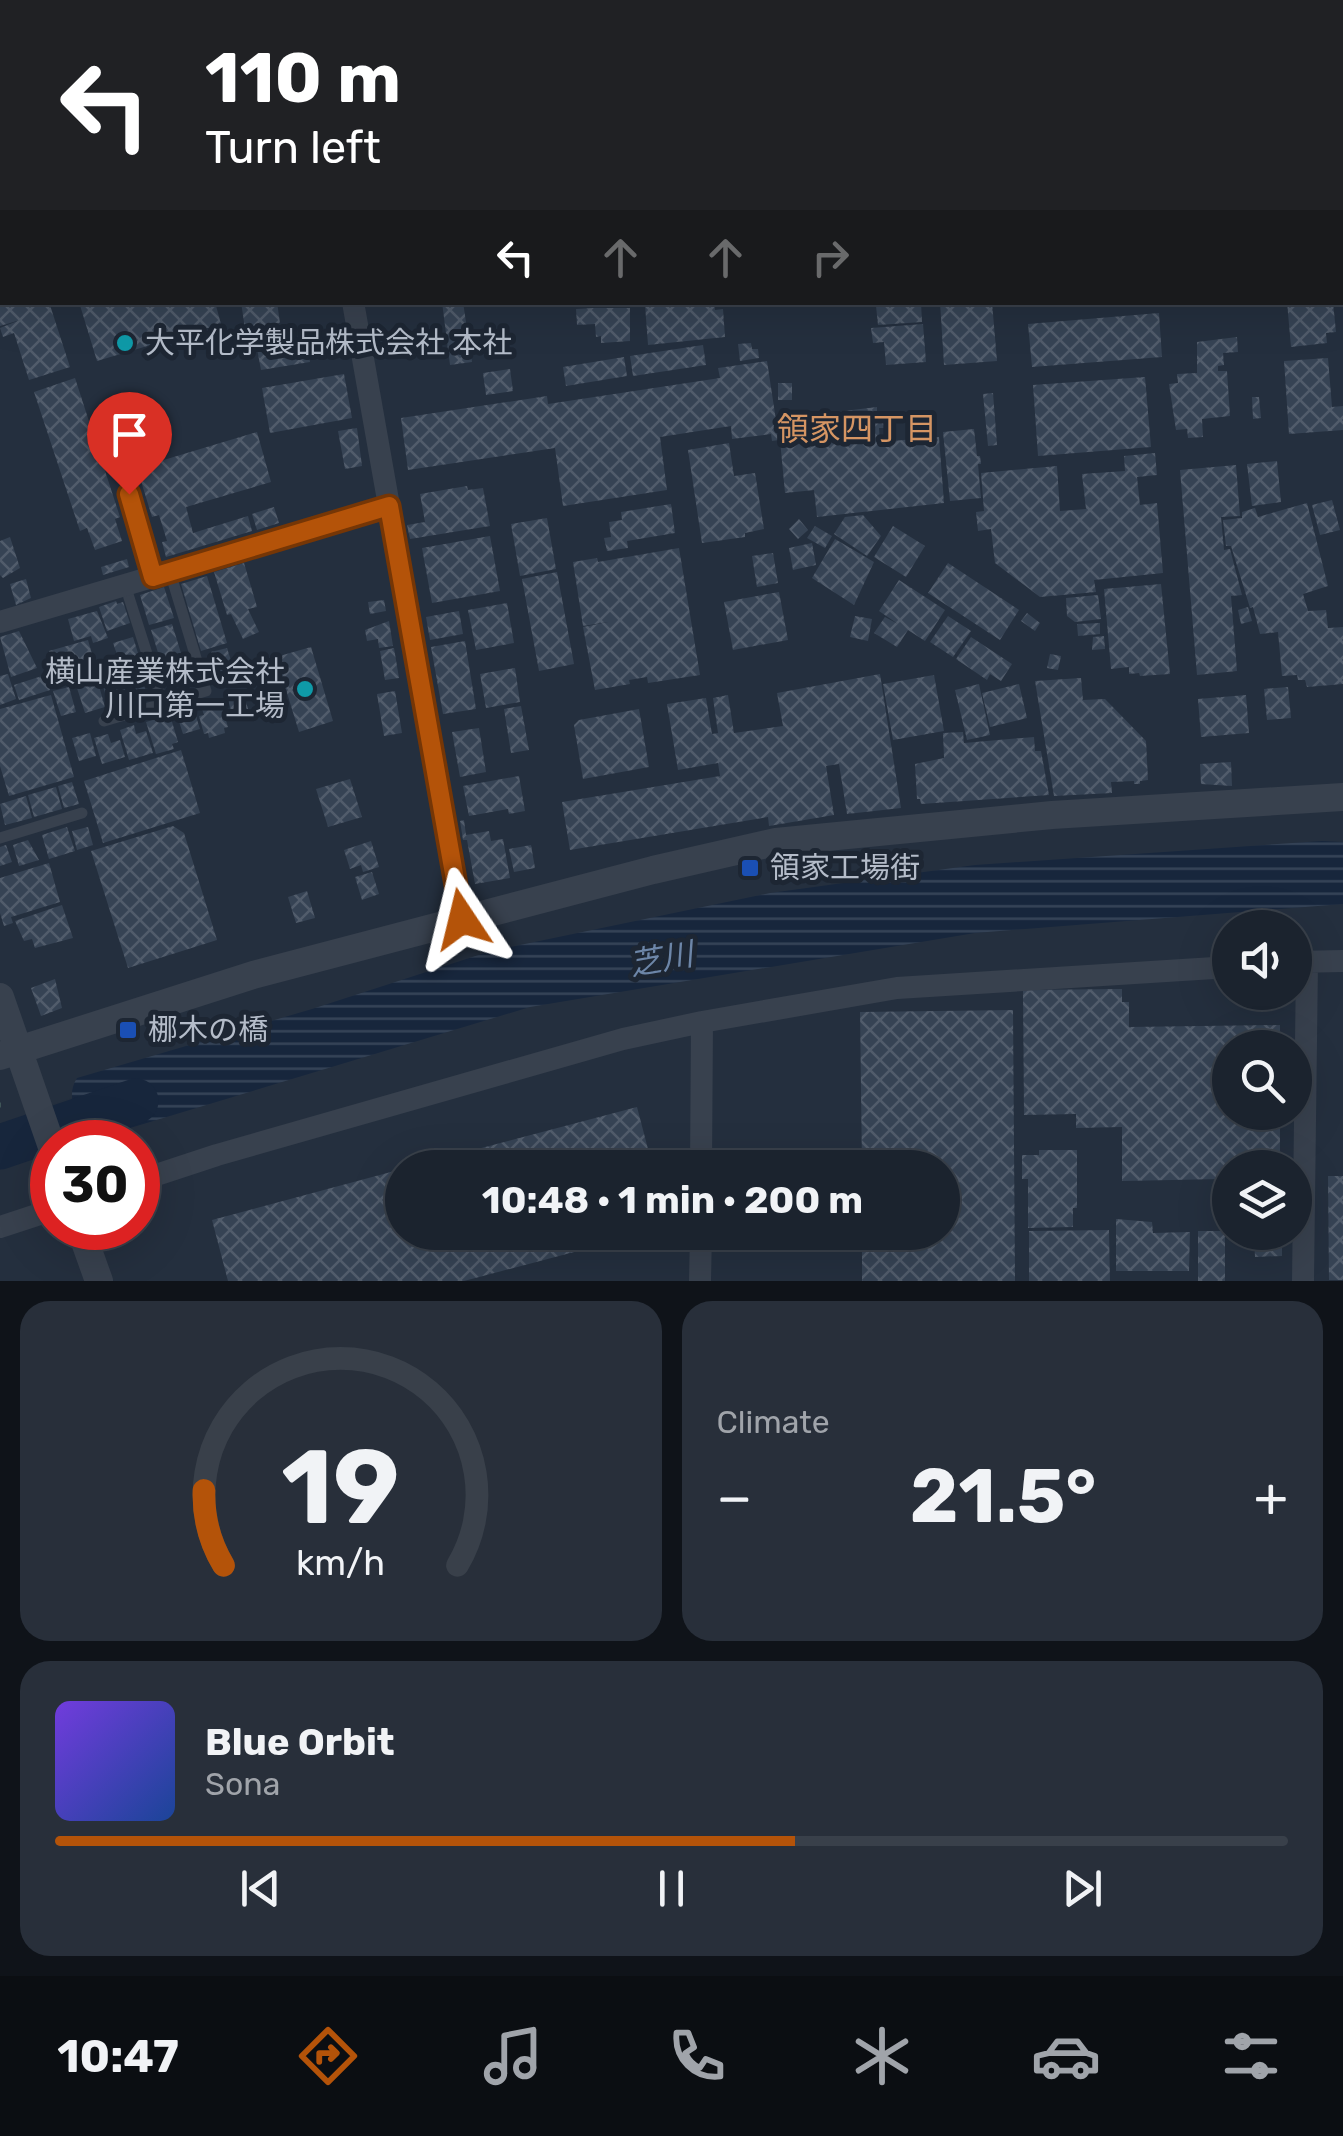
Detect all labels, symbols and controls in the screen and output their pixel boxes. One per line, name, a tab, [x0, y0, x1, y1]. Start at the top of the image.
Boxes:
text: 110 m	[205, 37, 401, 120]
icon: left	[40, 40, 170, 170]
text: Turn left	[205, 121, 381, 174]
icon: left	[488, 230, 543, 285]
icon: ahead	[593, 230, 648, 285]
icon: ahead	[698, 230, 753, 285]
icon: right	[803, 230, 858, 285]
place label: 大平化学製品株式会社 本社	[145, 325, 512, 361]
marker: 大平化学製品株式会社 本社	[114, 332, 136, 354]
pin	[87, 392, 172, 495]
icon: arrive	[102, 407, 157, 462]
district label: 領家四丁目	[777, 410, 937, 448]
place label: 横山産業株式会社 川口第一工場	[45, 654, 285, 724]
marker: 横山産業株式会社 川口第一工場	[294, 678, 316, 700]
place label: 領家工場街	[770, 850, 920, 886]
marker: 領家工場街	[739, 857, 761, 879]
position arrow	[410, 867, 514, 971]
map controls	[1212, 910, 1312, 1250]
button: sound	[1212, 910, 1312, 1010]
water label: 芝川	[626, 934, 699, 983]
place label: 梛木の橋	[148, 1012, 268, 1048]
marker: 梛木の橋	[117, 1019, 139, 1041]
button: search	[1212, 1030, 1312, 1130]
speed limit sign: 30	[30, 1120, 160, 1250]
button: layers	[1212, 1150, 1312, 1250]
text: 10:48 · 1 min · 200 m	[482, 1177, 863, 1223]
text: Climate	[717, 1403, 830, 1441]
text: 19	[282, 1426, 400, 1549]
text: 21.5°	[910, 1452, 1096, 1541]
text: −	[717, 1465, 752, 1530]
text: +	[1254, 1465, 1288, 1530]
text: km/h	[296, 1542, 385, 1584]
text: Blue Orbit	[205, 1719, 395, 1765]
text: Sona	[205, 1765, 280, 1803]
icon: previous	[233, 1861, 288, 1916]
icon: pause	[644, 1861, 699, 1916]
icon: next	[1055, 1861, 1110, 1916]
icon: directions	[293, 2021, 363, 2091]
icon: music	[478, 2021, 548, 2091]
icon: phone	[662, 2021, 732, 2091]
icon: climate	[847, 2021, 917, 2091]
icon: car	[1031, 2021, 1101, 2091]
icon: filters	[1216, 2021, 1286, 2091]
text: 10:47	[57, 2030, 179, 2083]

